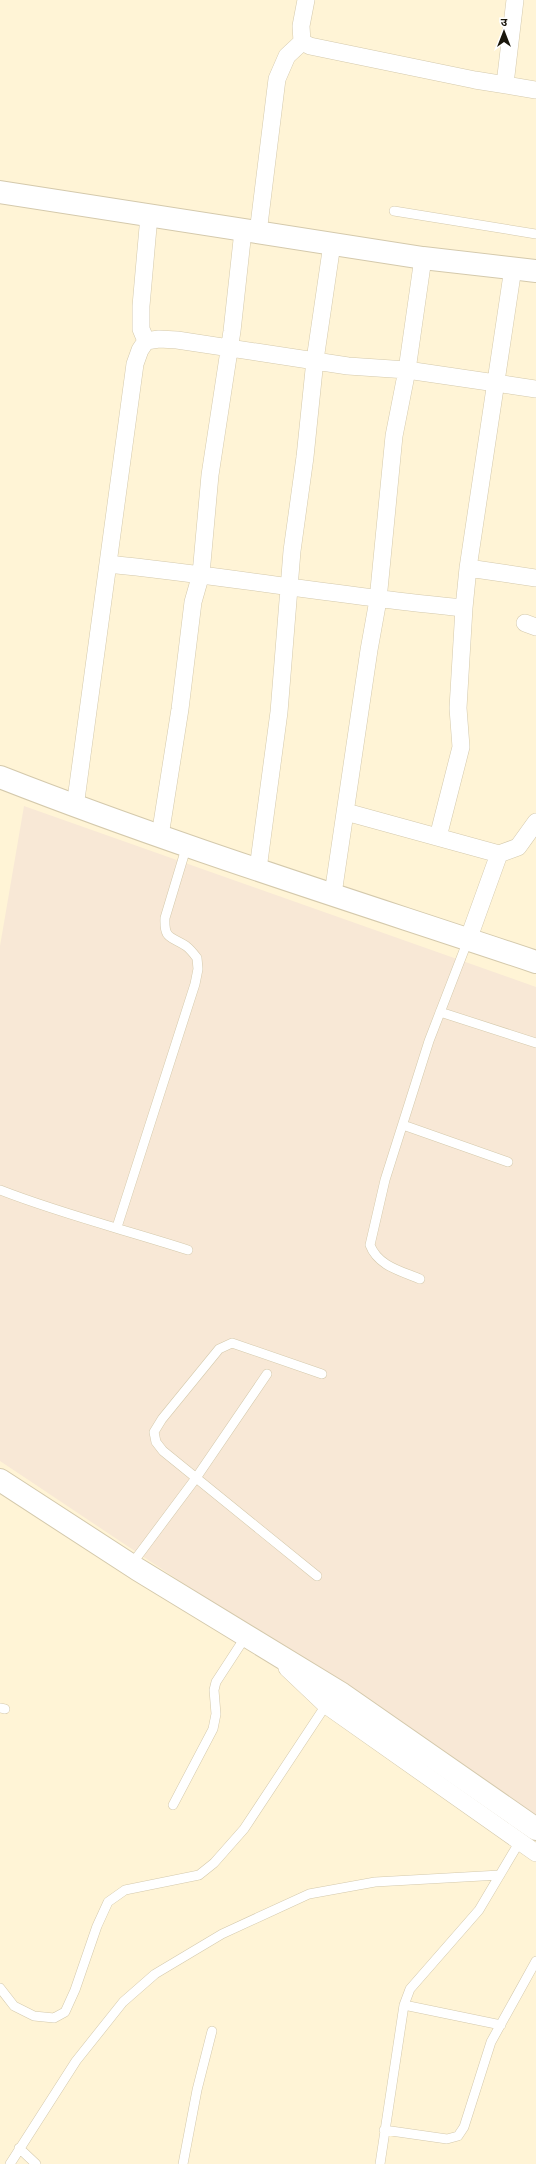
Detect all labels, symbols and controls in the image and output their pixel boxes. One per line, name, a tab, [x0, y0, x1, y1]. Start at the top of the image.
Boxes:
north arrow	[484, 12, 524, 52]
text: उ	[501, 15, 508, 29]

